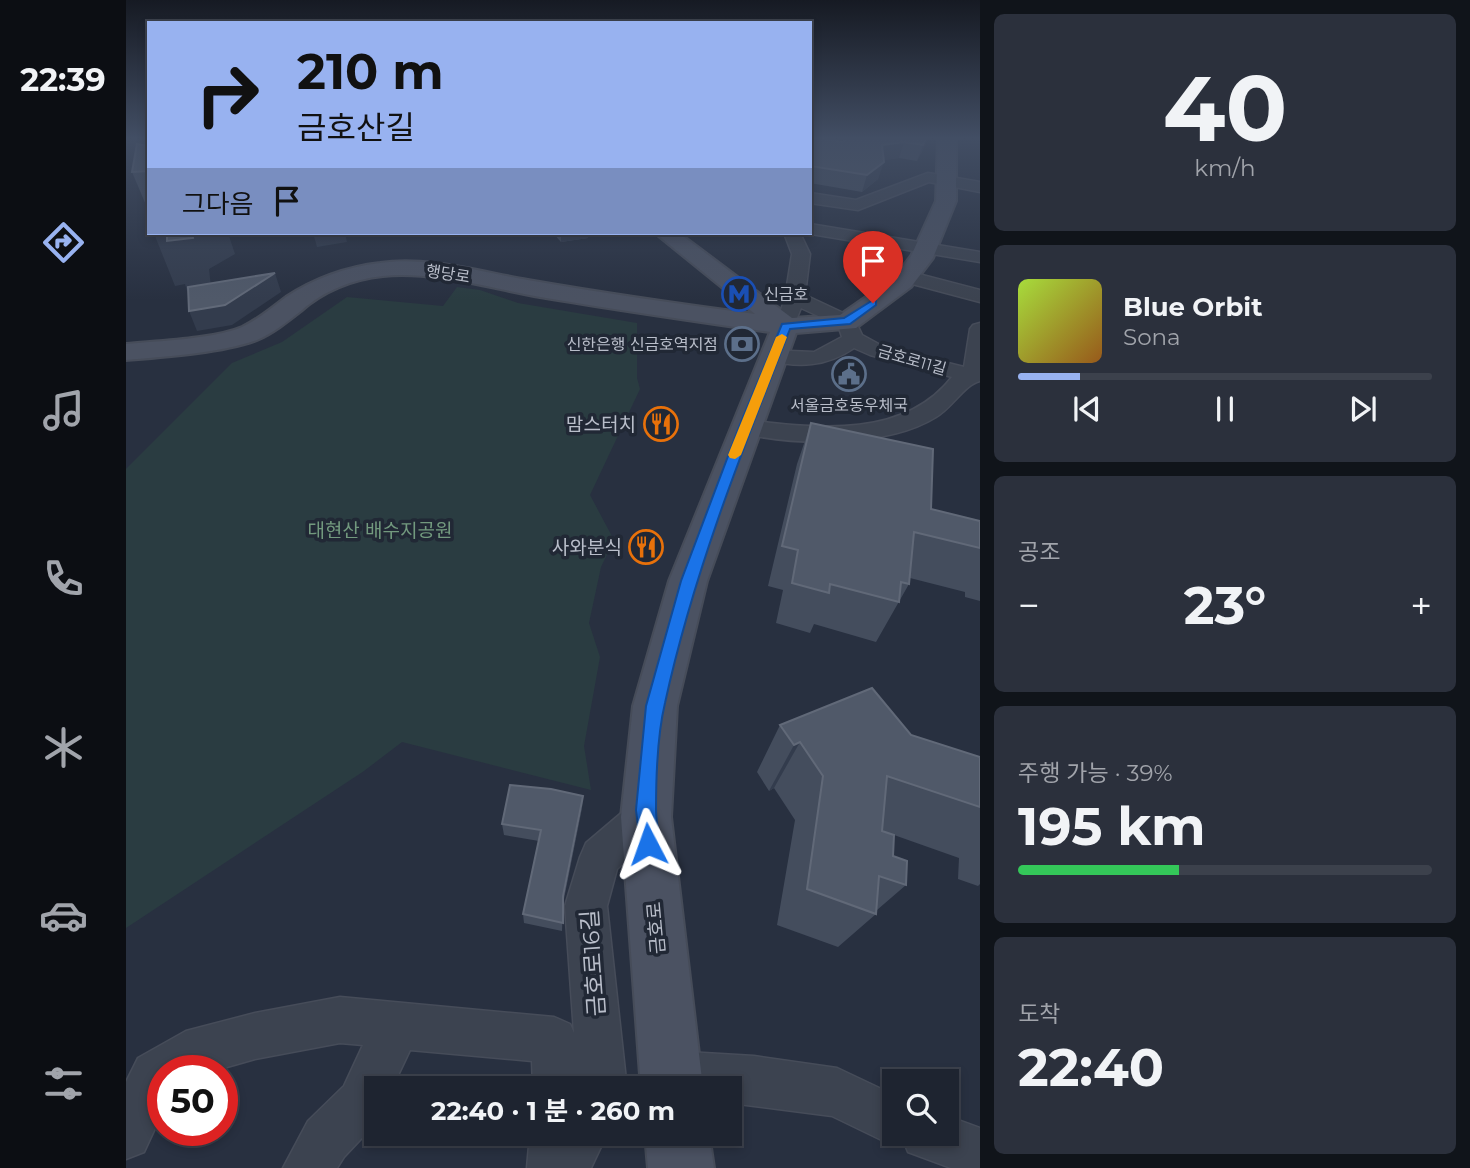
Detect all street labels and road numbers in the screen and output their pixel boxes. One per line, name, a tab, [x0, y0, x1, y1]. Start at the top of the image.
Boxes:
street label: 행당로	[425, 261, 472, 287]
street label: 금호로11길	[876, 341, 948, 379]
street label: 금호로	[642, 901, 670, 955]
street label: 금호로16길	[575, 909, 611, 1017]

